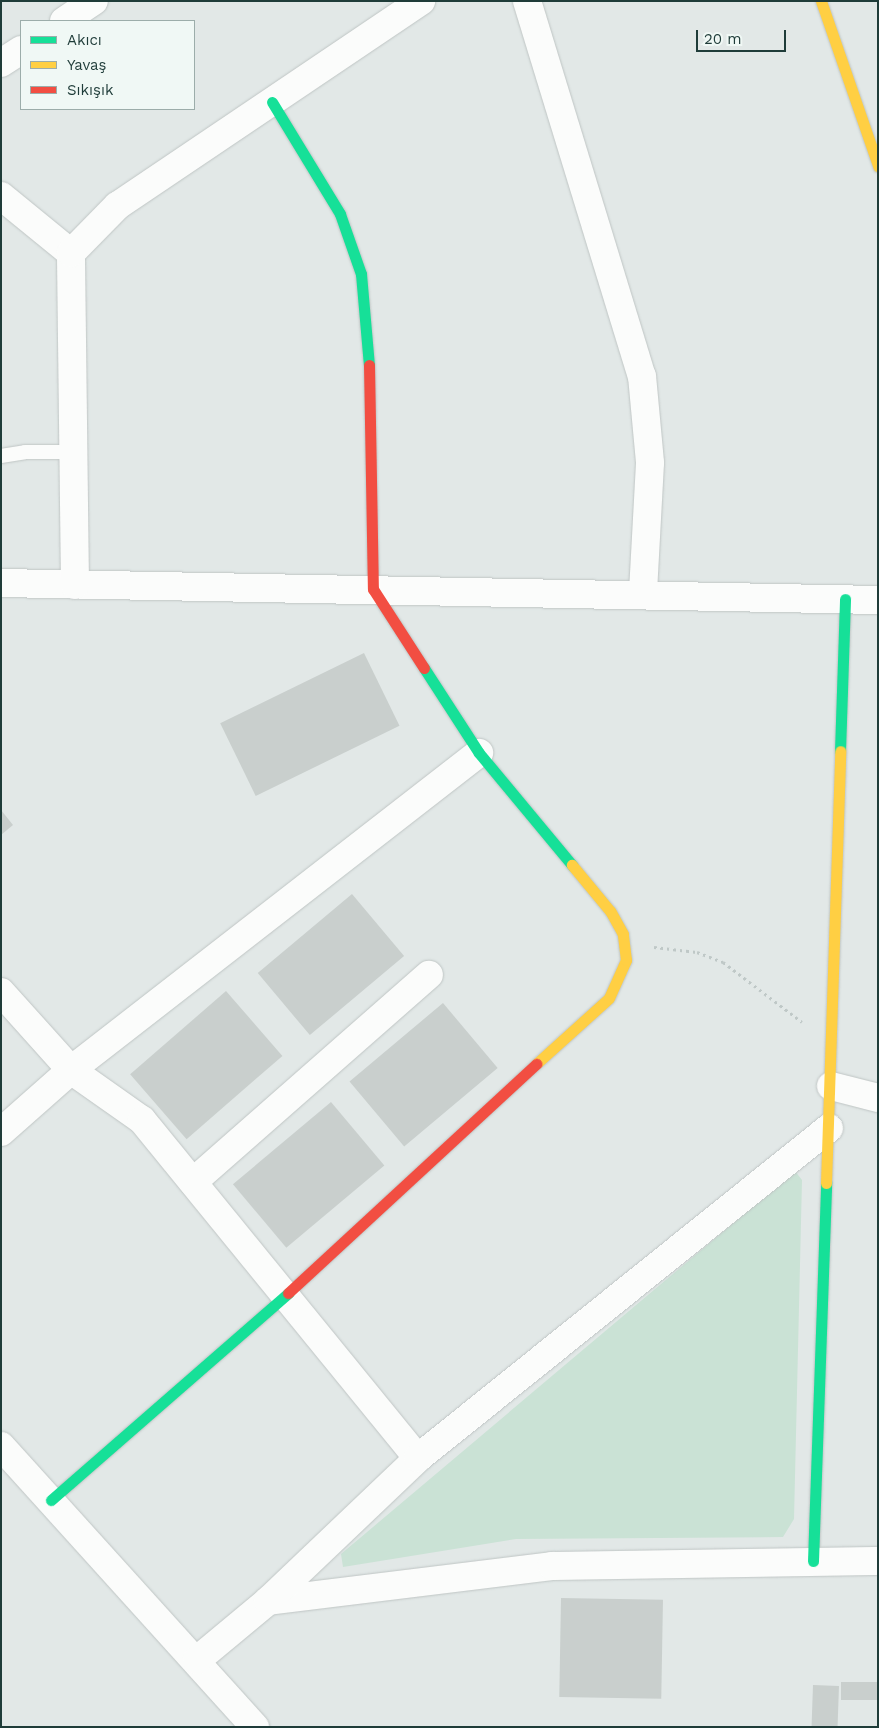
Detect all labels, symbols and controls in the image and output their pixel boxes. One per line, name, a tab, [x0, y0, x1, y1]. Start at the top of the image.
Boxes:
legend	[20, 20, 195, 110]
scale bar	[699, 20, 789, 52]
text: 20 m	[704, 30, 742, 48]
text: Akıcı	[67, 31, 102, 49]
text: Yavaş	[67, 56, 107, 74]
text: Sıkışık	[67, 81, 113, 99]

